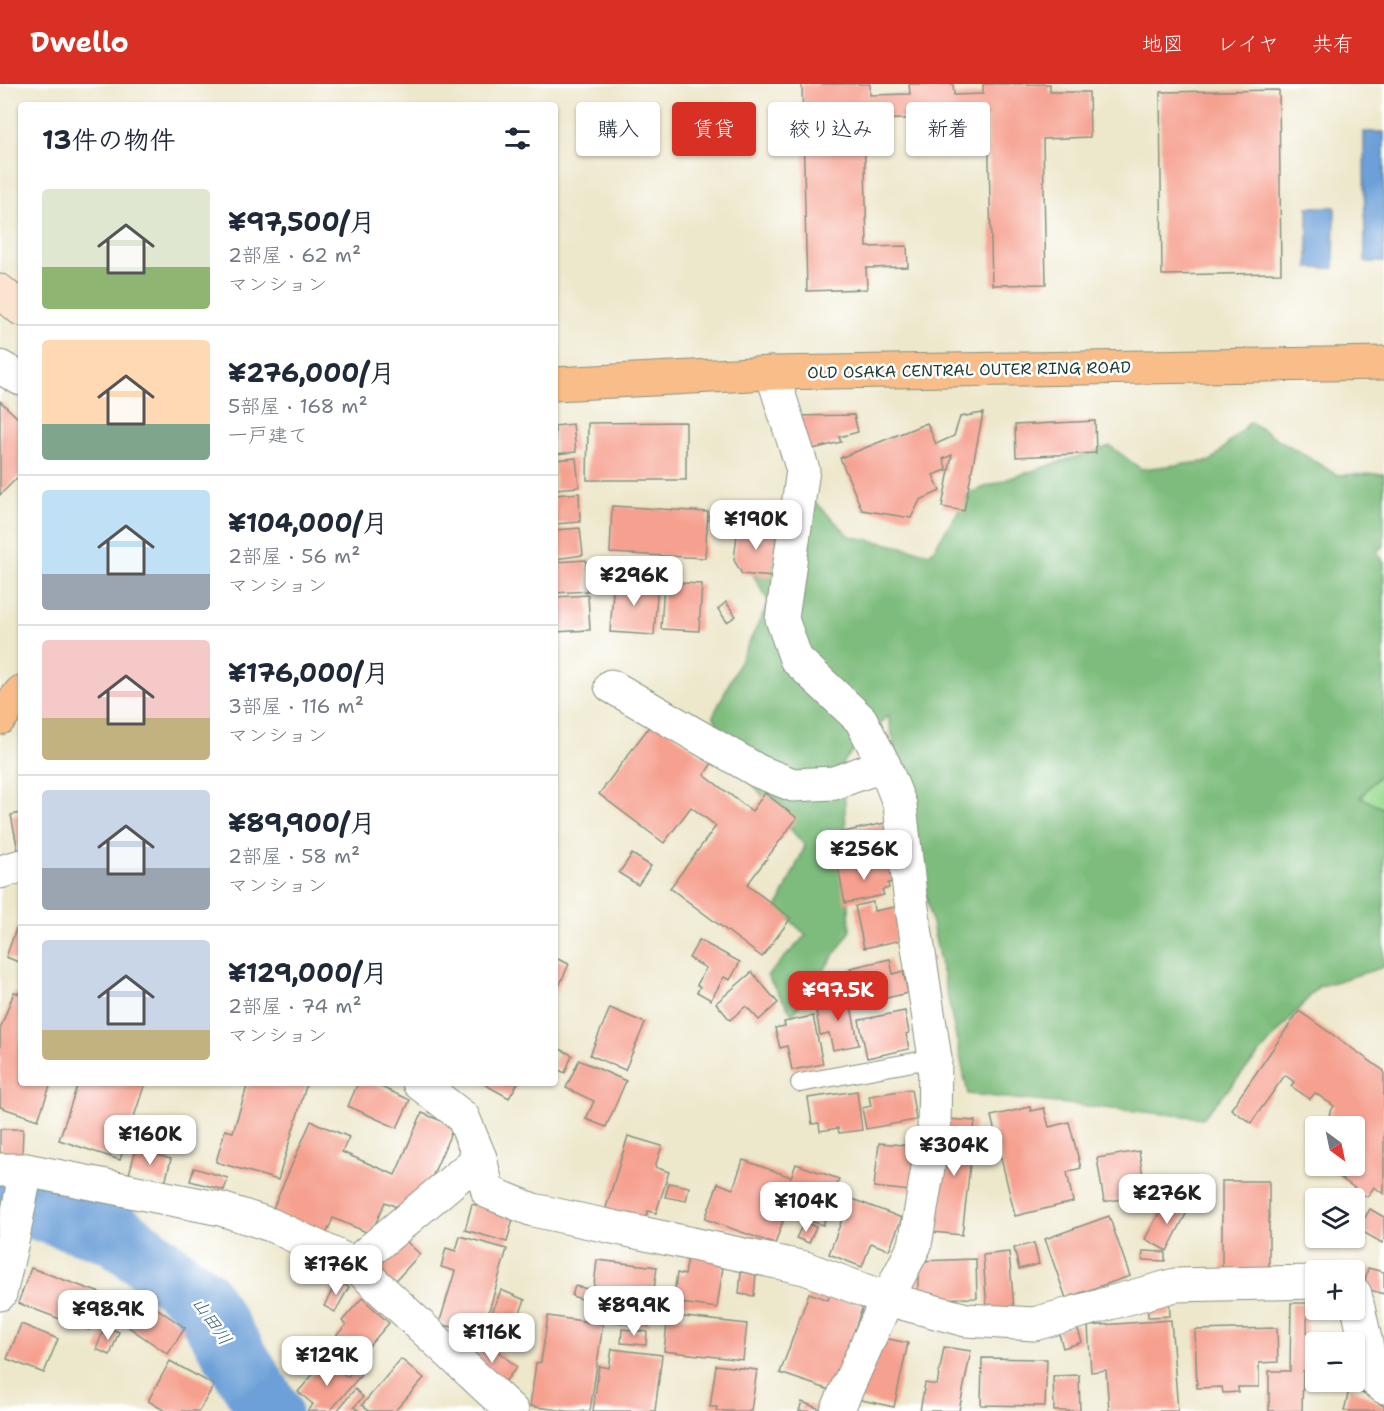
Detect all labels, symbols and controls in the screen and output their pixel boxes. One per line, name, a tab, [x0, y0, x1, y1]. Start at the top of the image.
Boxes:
text: Dwello	[30, 23, 129, 61]
text: 地図	[1142, 30, 1184, 58]
text: レイヤ	[1217, 30, 1279, 58]
text: 共有	[1312, 30, 1354, 58]
chip: 購入	[576, 102, 660, 156]
chip: 賃貸	[672, 102, 756, 156]
chip: 絞り込み	[768, 102, 894, 156]
chip: 新着	[906, 102, 990, 156]
text: 13件の物件	[42, 122, 176, 157]
icon: filters	[501, 122, 534, 155]
text: ¥97,500/月	[228, 204, 375, 239]
icon: home	[90, 213, 162, 285]
text: 2部屋 · 62 m²	[228, 242, 361, 268]
text: マンション	[228, 271, 327, 297]
text: ¥276,000/月	[228, 355, 395, 390]
street label: OLD OSAKA CENTRAL OUTER RING ROAD	[807, 357, 1131, 383]
icon: home	[90, 364, 162, 436]
text: 5部屋 · 168 m²	[228, 393, 368, 419]
text: 一戸建て	[228, 422, 308, 448]
pin: ¥190K	[714, 500, 798, 551]
text: ¥104,000/月	[228, 505, 388, 540]
text: ¥190K	[724, 506, 788, 532]
icon: home	[90, 514, 162, 586]
text: 2部屋 · 56 m²	[228, 543, 360, 569]
pin: ¥296K	[592, 556, 676, 607]
text: ¥296K	[600, 562, 668, 588]
text: マンション	[228, 572, 327, 598]
text: ¥176,000/月	[228, 655, 389, 690]
icon: home	[90, 664, 162, 736]
text: 3部屋 · 116 m²	[228, 693, 364, 719]
text: マンション	[228, 722, 327, 748]
text: ¥89,900/月	[228, 805, 376, 840]
icon: home	[90, 814, 162, 886]
pin: ¥256K	[822, 830, 906, 881]
text: ¥256K	[830, 836, 898, 862]
text: 2部屋 · 58 m²	[228, 843, 360, 869]
text: マンション	[228, 872, 327, 898]
text: ¥129,000/月	[228, 955, 388, 990]
icon: home	[90, 964, 162, 1036]
pin: ¥97.5K	[789, 971, 887, 1022]
text: ¥97.5K	[802, 977, 874, 1003]
text: 2部屋 · 74 m²	[228, 993, 362, 1019]
text: マンション	[228, 1022, 327, 1048]
pin: ¥160K	[108, 1115, 192, 1166]
north arrow	[1305, 1116, 1365, 1176]
map controls	[1305, 1116, 1365, 1392]
text: ¥160K	[118, 1121, 182, 1147]
pin: ¥304K	[912, 1126, 996, 1177]
text: ¥304K	[919, 1132, 989, 1158]
pin: ¥276K	[1125, 1174, 1209, 1225]
text: ¥276K	[1133, 1180, 1201, 1206]
pin: ¥104K	[764, 1182, 848, 1233]
text: ¥104K	[774, 1188, 838, 1214]
button: layers	[1305, 1188, 1365, 1248]
pin: ¥176K	[294, 1245, 378, 1296]
text: ¥176K	[304, 1251, 368, 1277]
button: +	[1305, 1260, 1365, 1320]
pin: ¥89.9K	[585, 1286, 683, 1337]
pin: ¥98.9K	[59, 1290, 157, 1341]
water label: 山田川	[187, 1292, 237, 1350]
text: ¥89.9K	[598, 1292, 670, 1318]
text: ¥98.9K	[72, 1296, 144, 1322]
pin: ¥116K	[450, 1313, 534, 1364]
text: ¥116K	[463, 1319, 521, 1345]
button: −	[1305, 1332, 1365, 1392]
pin: ¥129K	[285, 1336, 369, 1387]
text: ¥129K	[296, 1342, 358, 1368]

